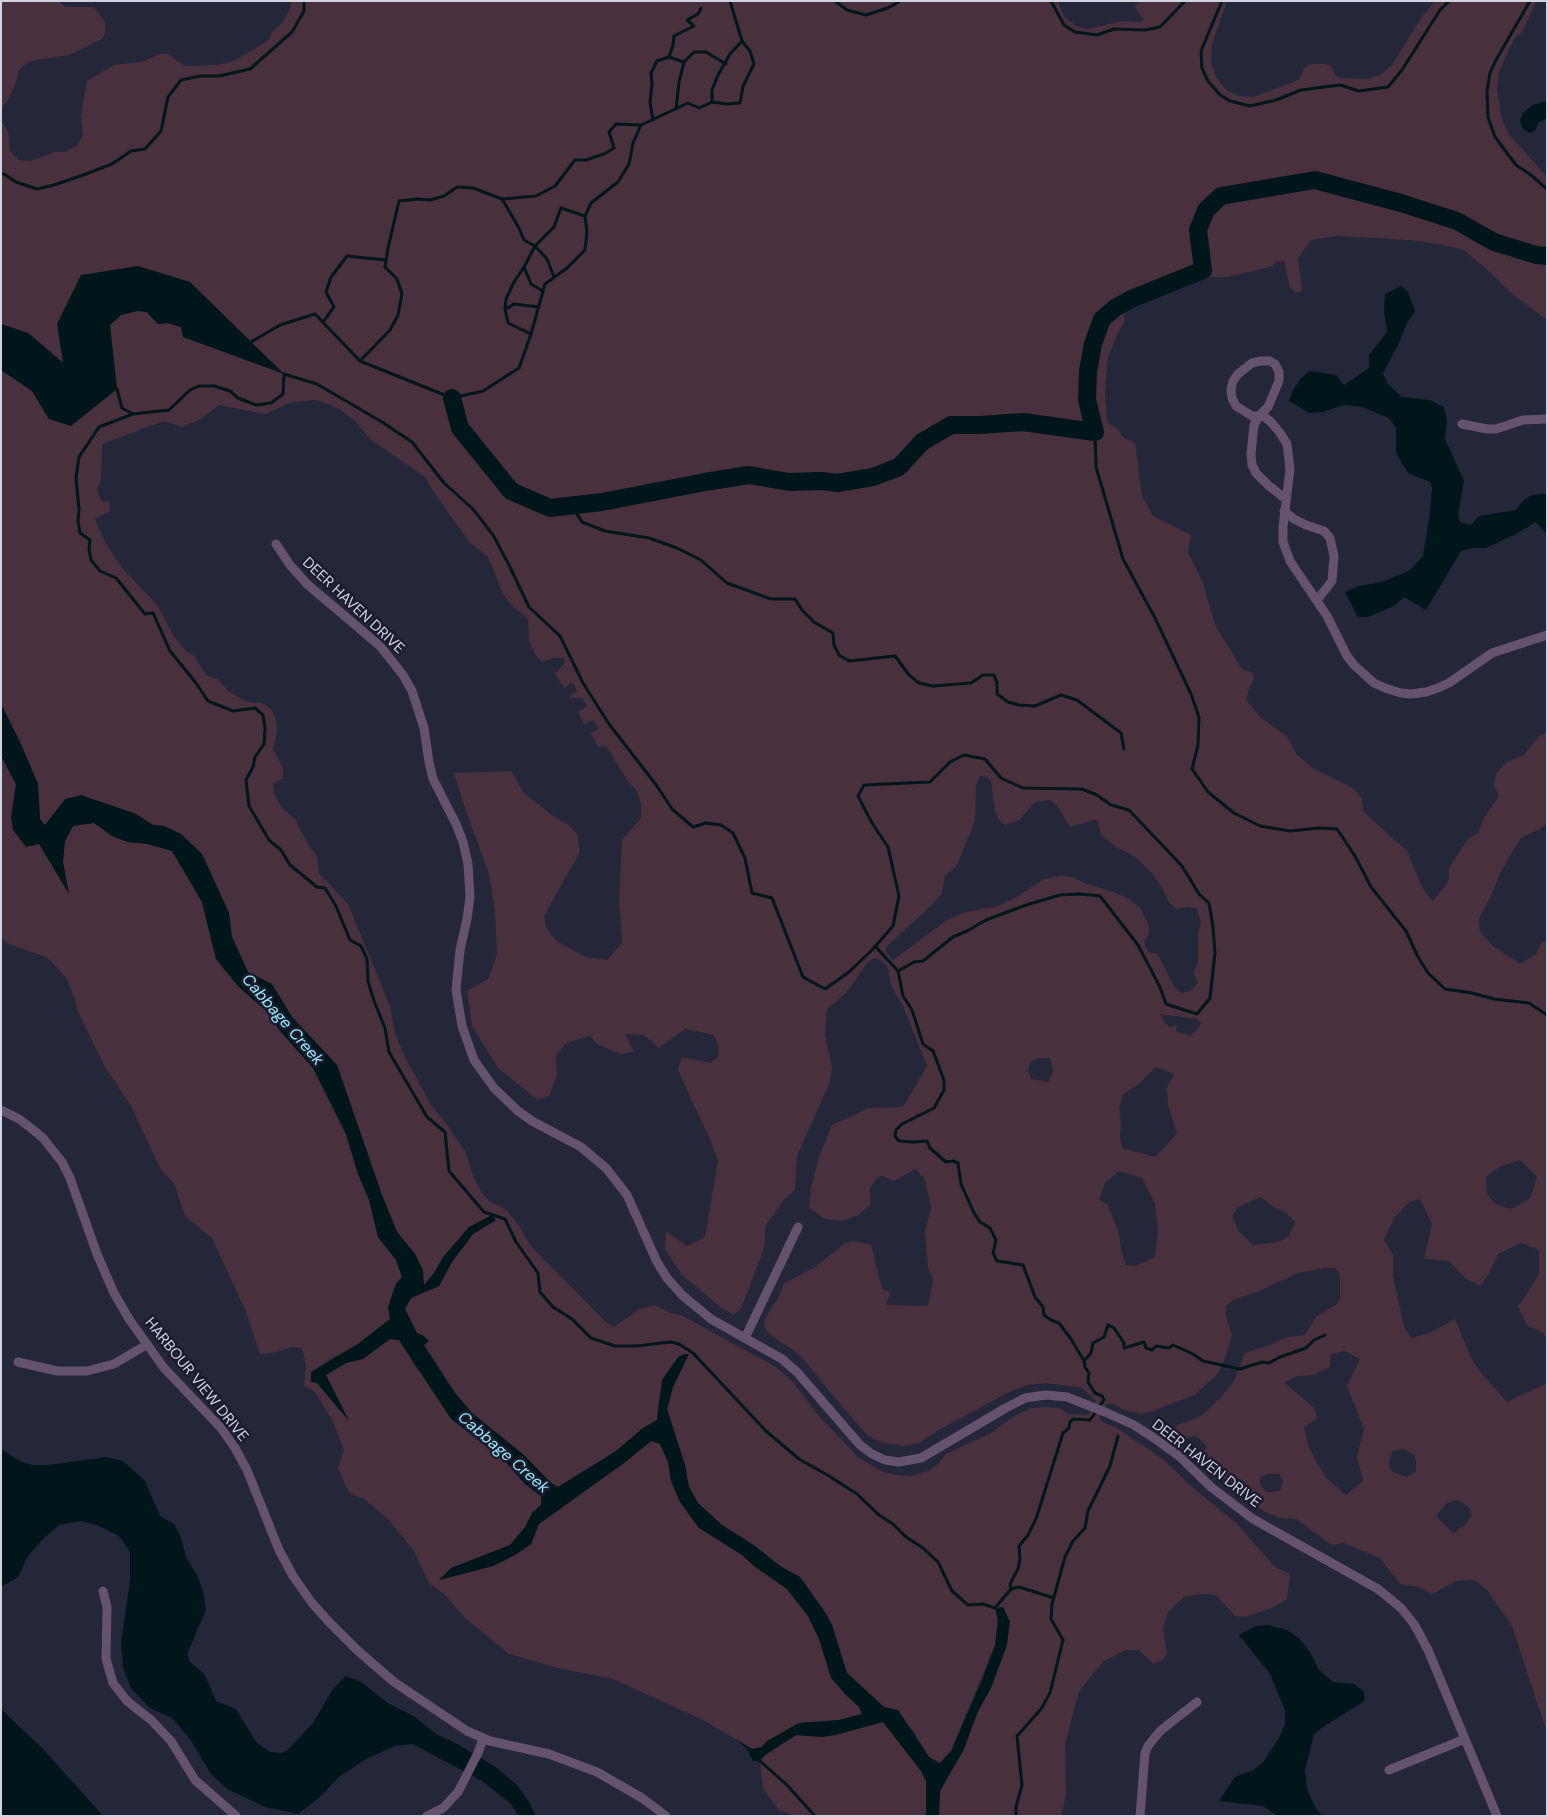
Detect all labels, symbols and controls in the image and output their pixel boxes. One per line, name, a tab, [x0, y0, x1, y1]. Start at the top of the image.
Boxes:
street label: DEER HAVEN DRIVE	[298, 554, 408, 658]
water label: Cabbage Creek	[237, 970, 327, 1070]
street label: HARBOUR VIEW DRIVE	[140, 1314, 252, 1446]
water label: Cabbage Creek	[453, 1408, 553, 1498]
street label: DEER HAVEN DRIVE	[1148, 1416, 1264, 1512]

